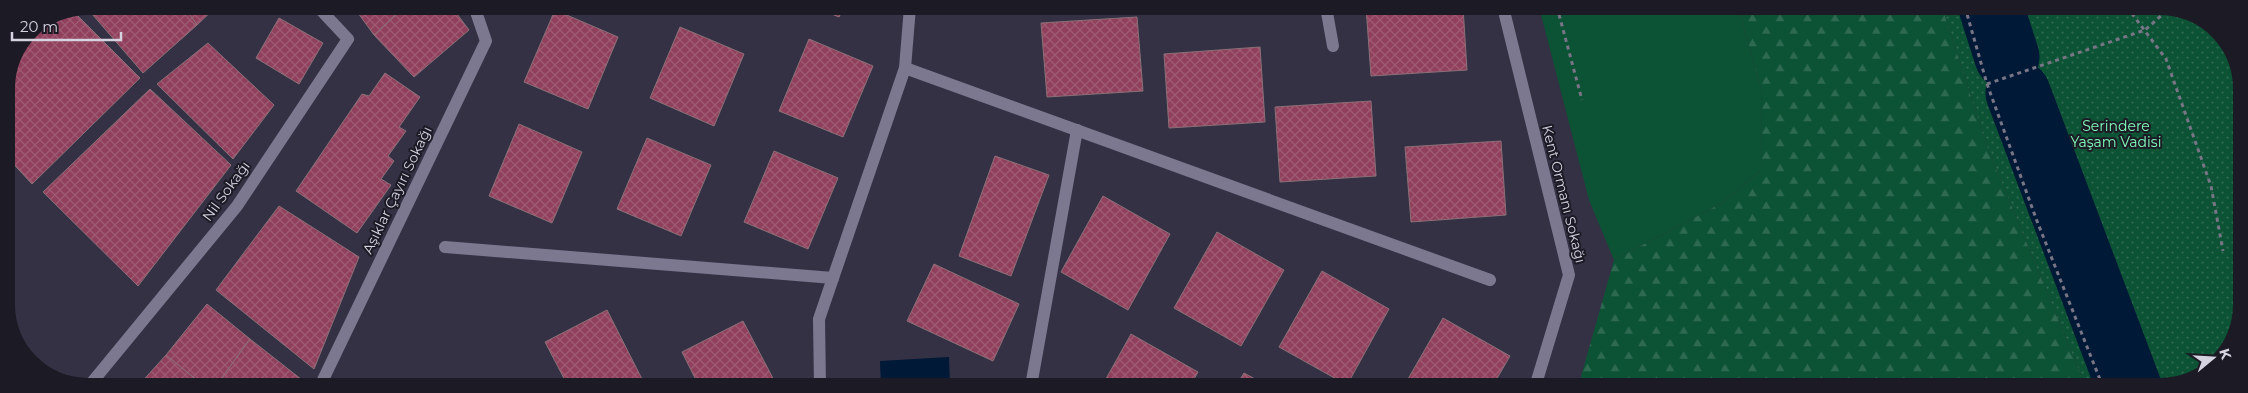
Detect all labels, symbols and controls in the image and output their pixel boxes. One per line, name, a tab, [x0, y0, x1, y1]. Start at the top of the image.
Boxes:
scale bar	[12, 10, 121, 42]
text: 20 m	[20, 17, 58, 36]
park label: Serindere Yaşam Vadisi	[2071, 117, 2161, 151]
street label: Aşıklar Çayırı Sokağı	[358, 123, 436, 257]
street label: Kent Ormanı Sokağı	[1538, 123, 1590, 265]
street label: Nil Sokağı	[198, 157, 254, 225]
north arrow	[2188, 333, 2238, 383]
text: K	[2215, 346, 2236, 362]

